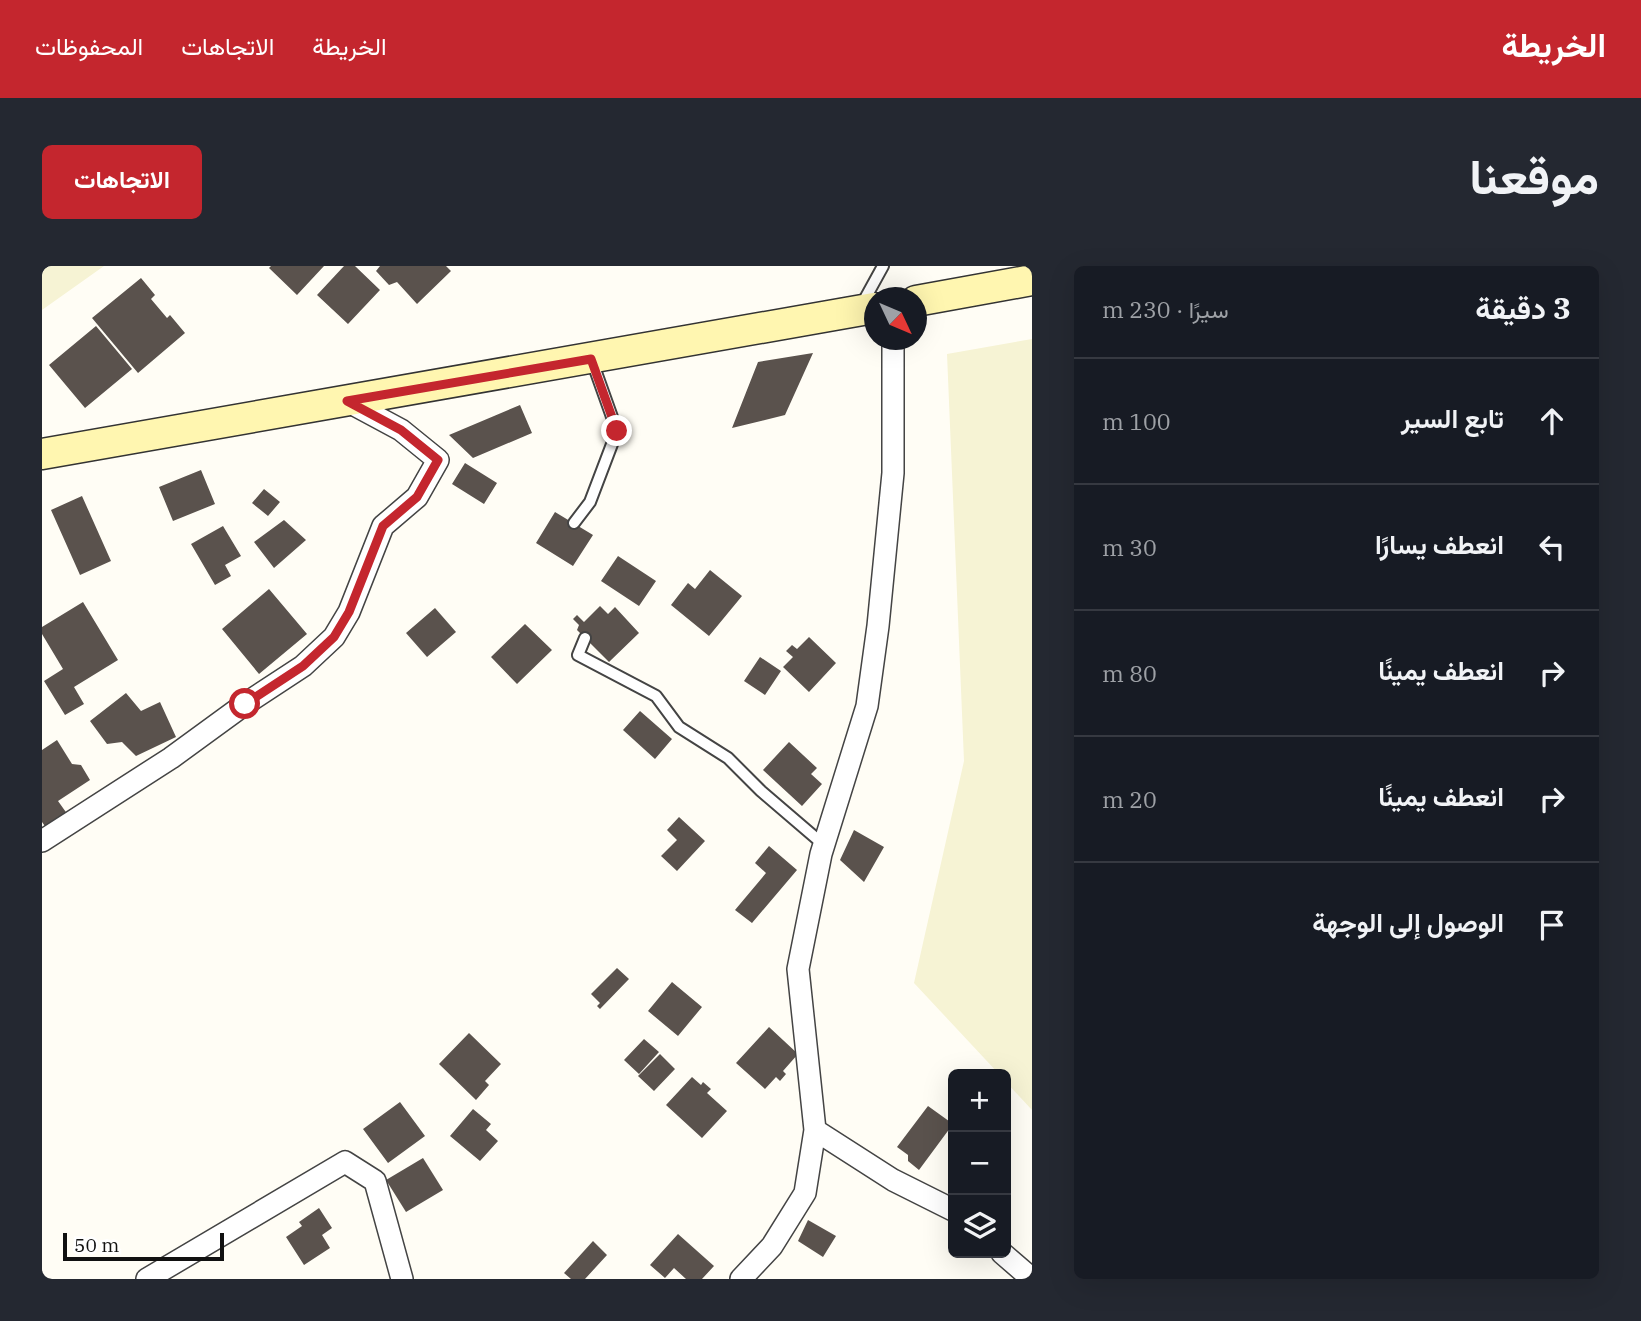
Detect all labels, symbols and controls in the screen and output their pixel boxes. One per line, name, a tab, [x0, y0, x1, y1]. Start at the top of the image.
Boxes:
text: الخريطة	[1502, 23, 1606, 66]
text: المحفوظات	[35, 30, 143, 62]
text: الاتجاهات	[181, 30, 274, 62]
text: الخريطة	[312, 30, 387, 62]
text: موقعنا	[1469, 144, 1599, 207]
button: الاتجاهات	[42, 145, 202, 219]
north arrow	[864, 287, 927, 350]
text: 3 دقيقة	[1475, 288, 1571, 327]
text: سيرًا · 230 m	[1102, 294, 1229, 324]
text: تابع السير	[1401, 401, 1504, 435]
icon: ahead	[1533, 402, 1571, 440]
text: 100 m	[1102, 406, 1171, 436]
route end	[601, 415, 632, 446]
text: انعطف يسارًا	[1375, 527, 1504, 561]
icon: left	[1533, 528, 1571, 566]
text: 30 m	[1102, 532, 1157, 562]
text: انعطف يمينًا	[1378, 653, 1504, 687]
icon: right	[1533, 654, 1571, 692]
text: 80 m	[1102, 658, 1157, 688]
route start	[229, 688, 260, 719]
text: انعطف يمينًا	[1378, 779, 1504, 813]
icon: right	[1533, 780, 1571, 818]
text: 20 m	[1102, 784, 1157, 814]
text: الوصول إلى الوجهة	[1312, 905, 1504, 939]
icon: arrive	[1533, 906, 1571, 944]
map controls	[948, 1069, 1011, 1258]
button: +	[948, 1069, 1011, 1132]
button: −	[948, 1132, 1011, 1195]
button: layers	[948, 1195, 1011, 1258]
scale bar	[63, 1230, 224, 1262]
text: 50 m	[74, 1233, 119, 1257]

